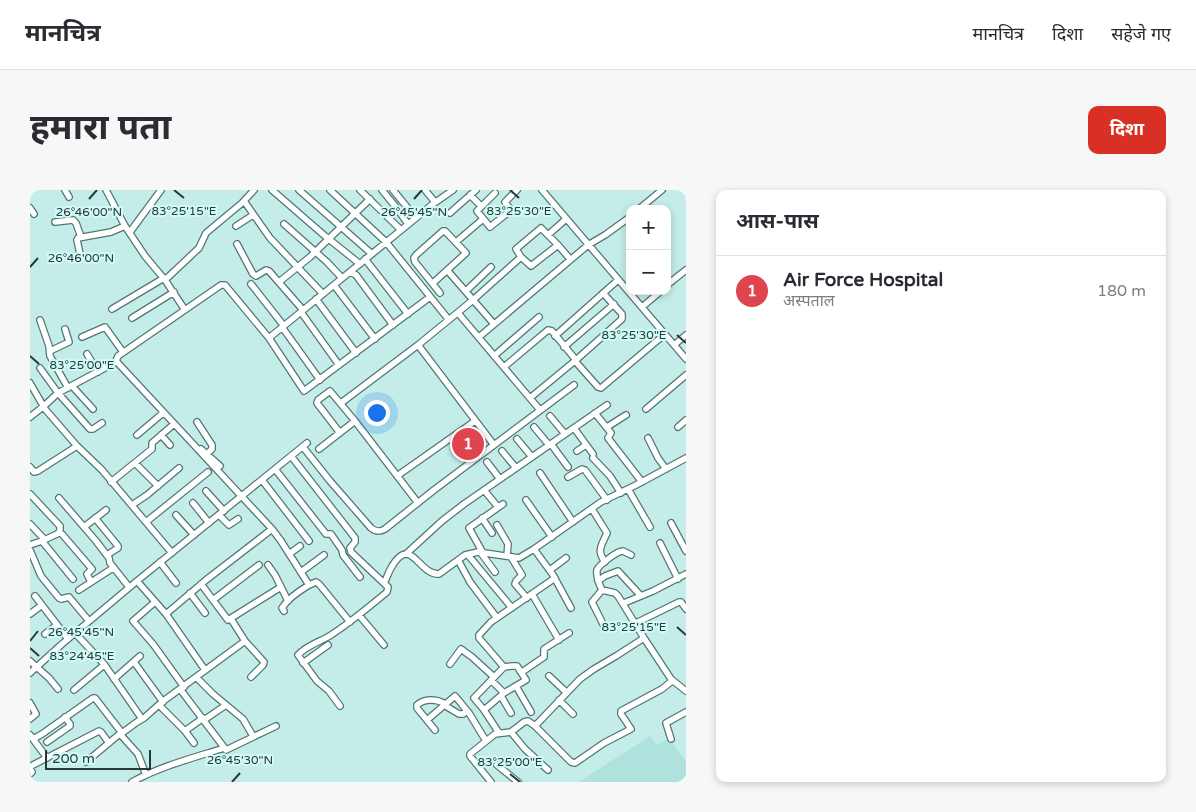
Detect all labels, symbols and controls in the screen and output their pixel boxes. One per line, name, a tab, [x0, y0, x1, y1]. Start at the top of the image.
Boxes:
text: मानचित्र	[25, 19, 101, 48]
text: मानचित्र	[973, 23, 1024, 45]
text: दिशा	[1052, 23, 1083, 45]
text: सहेजे गए	[1111, 23, 1171, 45]
button: दिशा	[1088, 106, 1166, 154]
text: हमारा पता	[30, 107, 171, 149]
text: 83°25'15"E	[151, 204, 217, 218]
text: 83°25'30"E	[486, 204, 552, 218]
text: 26°46'00"N	[56, 205, 122, 219]
text: 26°45'45"N	[381, 205, 447, 219]
map controls	[626, 205, 671, 295]
button: +	[626, 205, 671, 250]
text: आस-पास	[736, 209, 819, 234]
button: −	[626, 250, 671, 295]
text: 26°46'00"N	[48, 251, 114, 265]
text: Air Force Hospital	[783, 269, 943, 291]
text: 1	[747, 281, 757, 301]
text: 180 m	[1097, 281, 1146, 301]
text: अस्पताल	[783, 291, 835, 311]
text: 83°25'30"E	[601, 328, 667, 342]
text: 83°25'00"E	[49, 358, 115, 372]
your location	[364, 400, 390, 426]
pin: 1	[452, 425, 484, 463]
text: 83°25'15"E	[601, 620, 667, 634]
text: 26°45'45"N	[48, 625, 114, 639]
text: 83°24'45"E	[49, 649, 115, 663]
scale bar	[45, 747, 151, 770]
text: 200 m	[52, 750, 95, 767]
text: 26°45'30"N	[207, 753, 273, 767]
text: 83°25'00"E	[477, 755, 543, 769]

